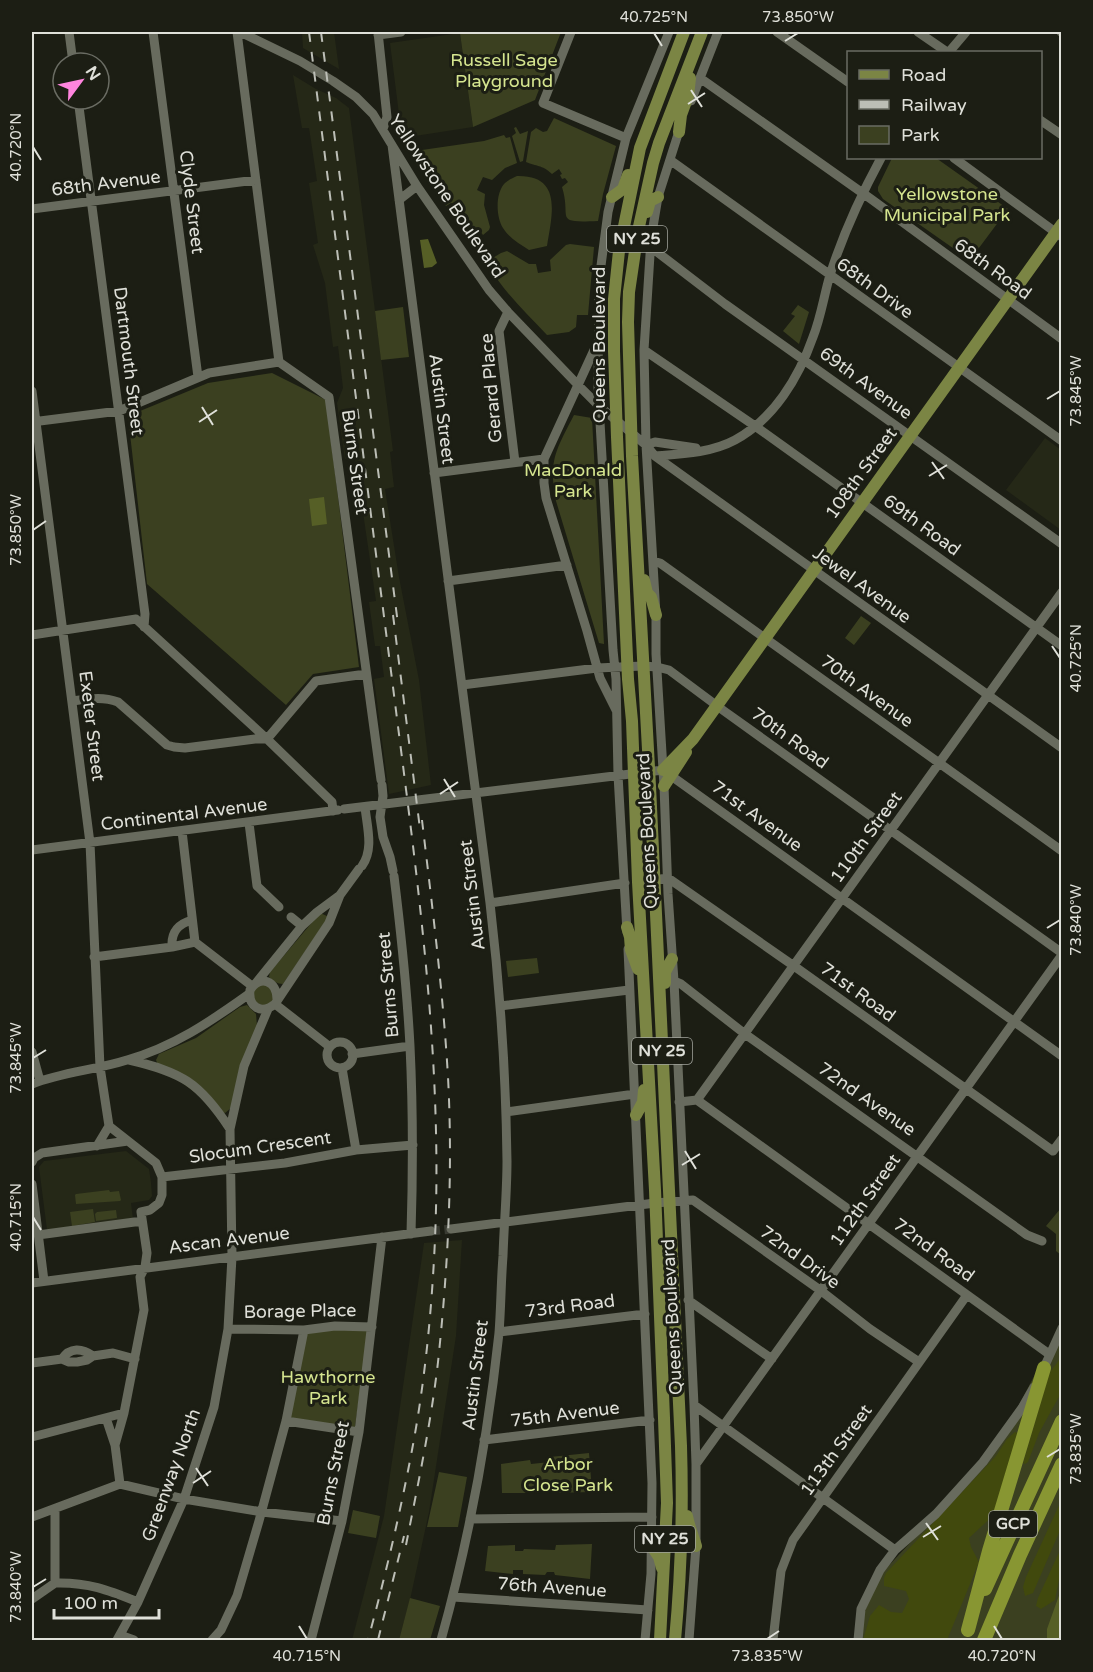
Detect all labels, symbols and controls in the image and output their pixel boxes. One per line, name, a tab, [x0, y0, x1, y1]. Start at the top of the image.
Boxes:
text: 40.725°N	[620, 8, 688, 26]
text: 73.850°W	[762, 8, 834, 26]
park label: Russell Sage Playground	[450, 49, 558, 92]
north arrow	[51, 51, 111, 111]
legend	[847, 51, 1042, 159]
text: N	[81, 63, 105, 84]
text: Road	[901, 64, 946, 86]
text: Railway	[901, 94, 967, 116]
street label: Yellowstone Boulevard	[384, 110, 510, 282]
text: 40.720°N	[7, 113, 25, 181]
text: Park	[901, 124, 940, 146]
street label: Clyde Street	[175, 149, 209, 255]
street label: 68th Avenue	[50, 165, 162, 201]
park label: Yellowstone Municipal Park	[884, 183, 1011, 226]
road number: NY 25	[607, 226, 667, 252]
street label: 68th Road	[950, 234, 1036, 304]
street label: 68th Drive	[832, 253, 918, 323]
street label: Queens Boulevard	[588, 267, 610, 423]
street label: Dartmouth Street	[109, 285, 149, 437]
street label: Gerard Place	[475, 332, 507, 444]
street label: 69th Avenue	[815, 342, 917, 424]
street label: Austin Street	[424, 352, 460, 466]
text: 73.845°W	[1067, 355, 1085, 427]
street label: Burns Street	[337, 408, 373, 516]
street label: 108th Street	[820, 423, 902, 523]
park label: MacDonald Park	[524, 459, 622, 502]
street label: 69th Road	[879, 490, 965, 560]
text: 73.850°W	[7, 494, 25, 566]
street label: Jewel Avenue	[808, 542, 916, 628]
text: 40.725°N	[1067, 624, 1085, 692]
street label: 70th Avenue	[816, 650, 918, 732]
street label: Exeter Street	[74, 670, 110, 783]
street label: 70th Road	[747, 703, 833, 773]
street label: Queens Boulevard	[632, 752, 662, 910]
street label: 71st Avenue	[707, 776, 807, 856]
street label: 110th Street	[825, 787, 907, 887]
street label: Continental Avenue	[99, 793, 269, 835]
street label: Austin Street	[454, 838, 490, 952]
text: 73.840°W	[1067, 884, 1085, 956]
street label: Burns Street	[372, 931, 404, 1039]
street label: 71st Road	[816, 957, 900, 1027]
text: 73.845°W	[7, 1022, 25, 1094]
road number: NY 25	[632, 1038, 692, 1064]
street label: 72nd Avenue	[814, 1057, 920, 1141]
street label: Slocum Crescent	[188, 1126, 333, 1168]
street label: 112th Street	[825, 1149, 905, 1250]
text: 40.715°N	[7, 1183, 25, 1251]
street label: 72nd Road	[889, 1213, 979, 1287]
street label: 72nd Drive	[756, 1220, 844, 1294]
street label: Ascan Avenue	[167, 1222, 291, 1258]
street label: Queens Boulevard	[657, 1238, 687, 1396]
street label: 73rd Road	[524, 1290, 616, 1322]
street label: Borage Place	[243, 1299, 357, 1323]
street label: Austin Street	[457, 1318, 493, 1432]
park label: Hawthorne Park	[280, 1366, 376, 1409]
street label: 75th Avenue	[509, 1396, 621, 1432]
street label: 113th Street	[795, 1400, 877, 1500]
street label: Greenway North	[137, 1406, 205, 1544]
text: 73.835°W	[1067, 1413, 1085, 1485]
street label: Burns Street	[312, 1419, 354, 1527]
park label: Arbor Close Park	[523, 1453, 613, 1496]
road number: GCP	[989, 1511, 1037, 1537]
road number: NY 25	[635, 1526, 695, 1552]
text: 73.840°W	[7, 1551, 25, 1623]
street label: 76th Avenue	[497, 1572, 607, 1602]
scale bar	[54, 1582, 159, 1620]
text: 100 m	[63, 1592, 118, 1614]
text: 40.715°N	[273, 1647, 341, 1665]
text: 73.835°W	[731, 1647, 803, 1665]
text: 40.720°N	[968, 1647, 1036, 1665]

